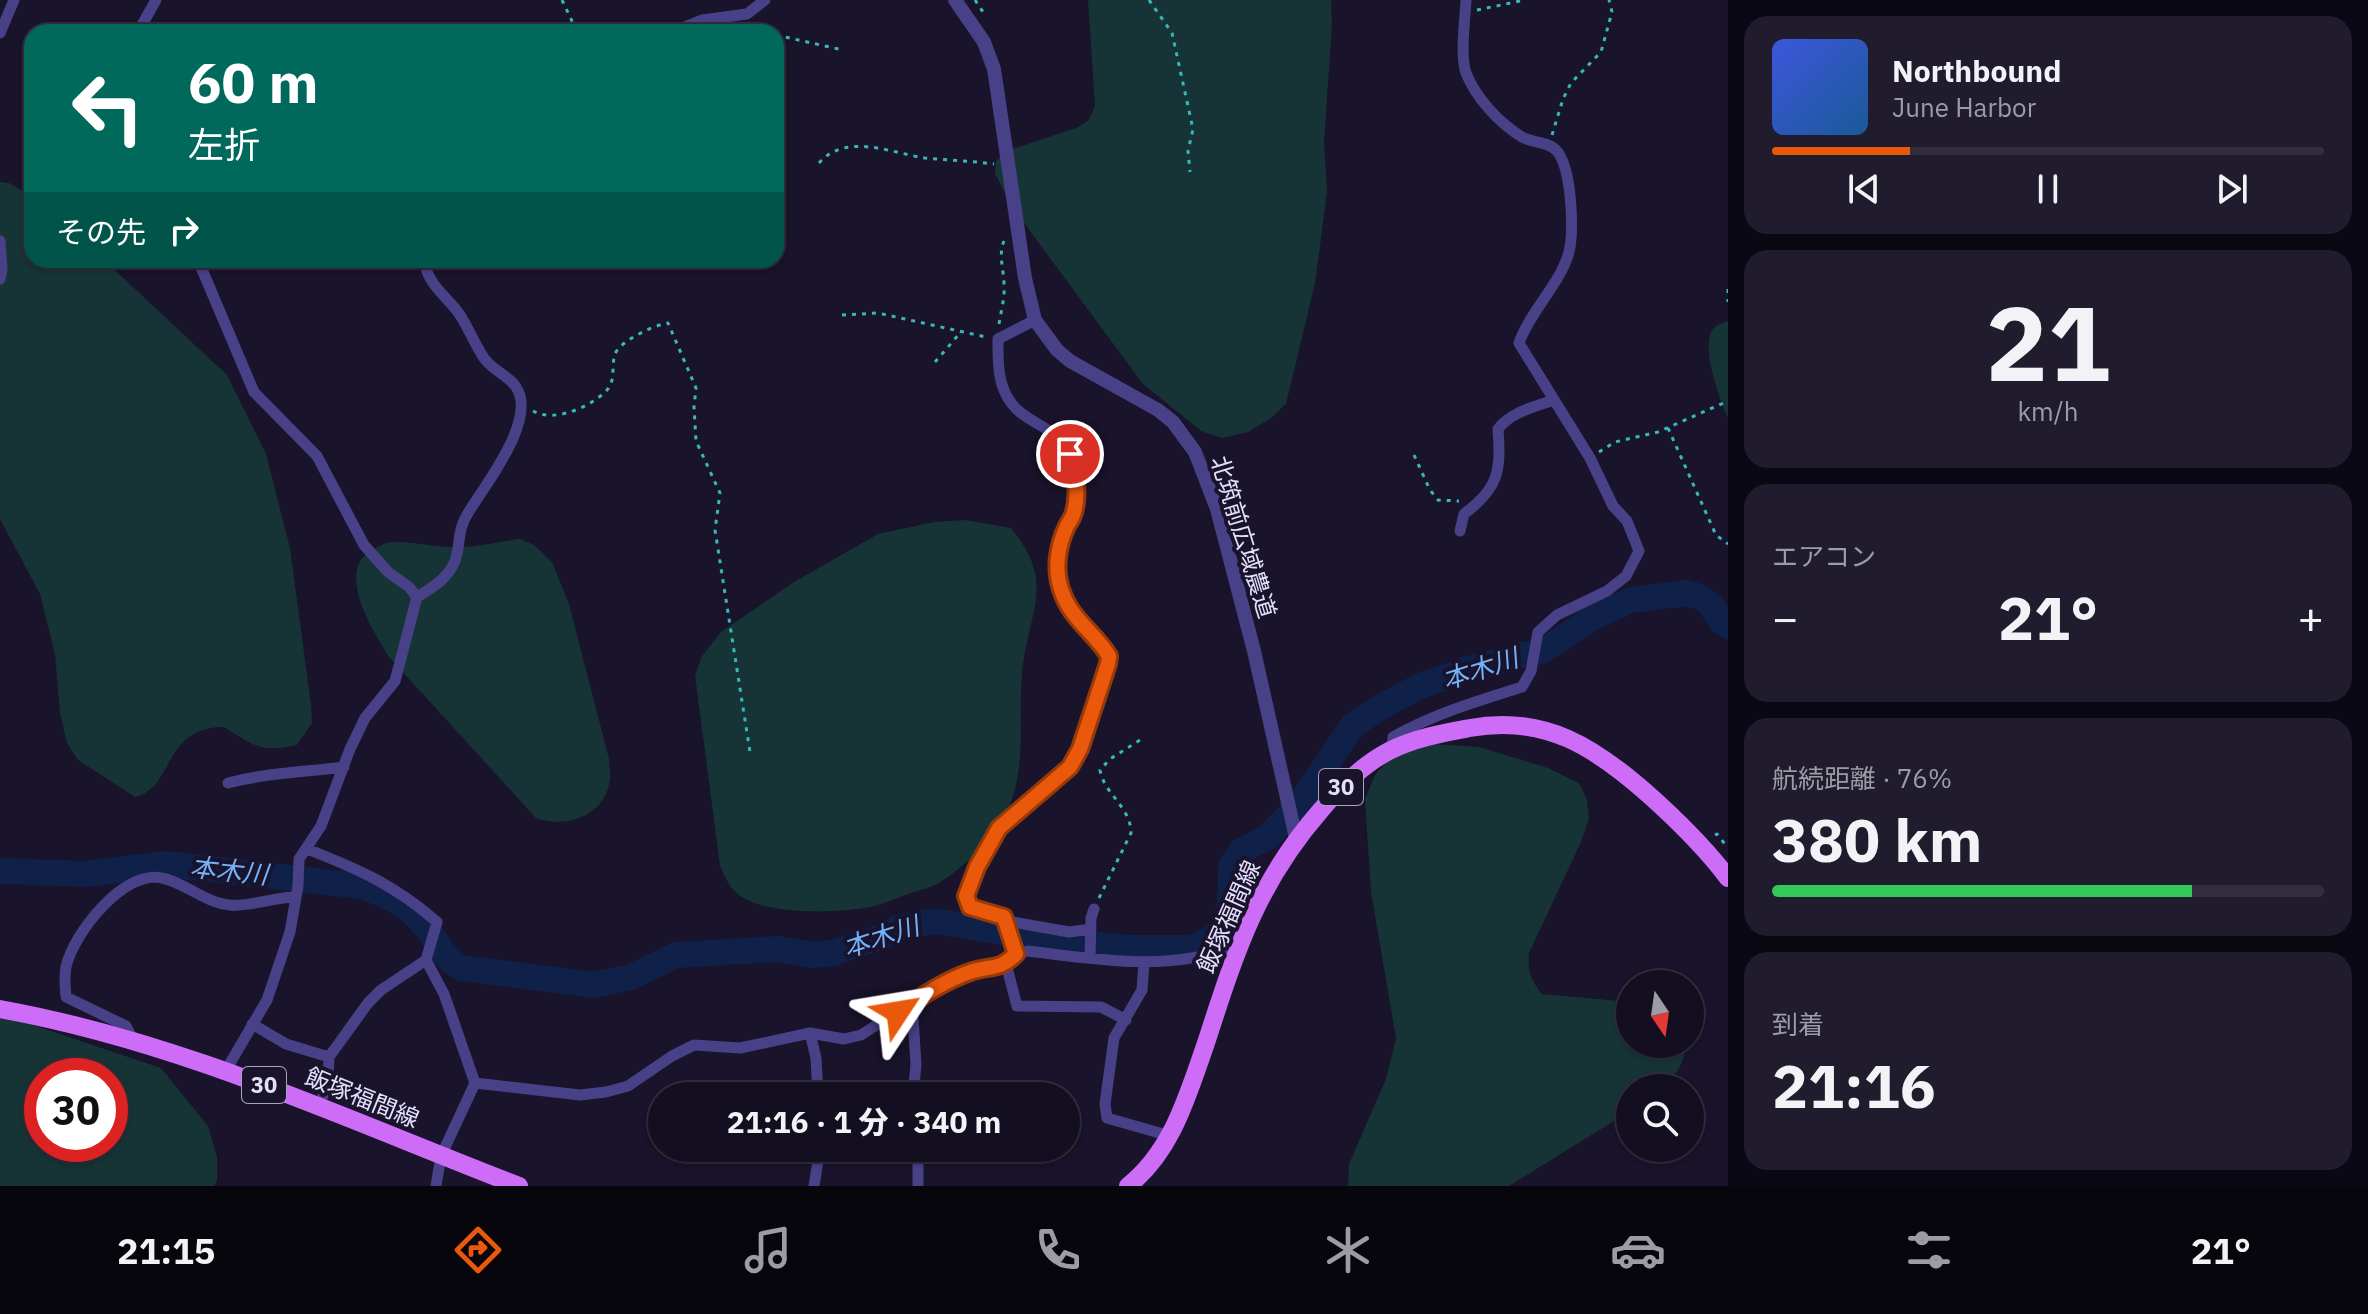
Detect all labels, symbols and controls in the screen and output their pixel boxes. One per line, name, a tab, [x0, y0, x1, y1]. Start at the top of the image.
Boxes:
text: 60 m	[188, 46, 318, 118]
text: Northbound	[1892, 51, 2061, 90]
icon: left	[56, 56, 160, 160]
text: June Harbor	[1892, 90, 2036, 124]
text: 左折	[188, 121, 260, 168]
icon: previous	[1842, 167, 1886, 211]
icon: pause	[2026, 167, 2070, 211]
icon: next	[2210, 167, 2254, 211]
icon: right	[162, 208, 206, 252]
text: その先	[56, 212, 146, 251]
text: 21	[1986, 274, 2110, 410]
text: km/h	[2017, 394, 2079, 428]
pin	[1036, 420, 1104, 488]
icon: arrive	[1048, 432, 1092, 476]
street label: 北筑前広域農道	[1204, 452, 1284, 622]
text: エアコン	[1772, 539, 1876, 573]
text: 21°	[1998, 578, 2098, 657]
text: −	[1772, 589, 1798, 646]
text: +	[2298, 589, 2324, 646]
water label: 本木川	[1437, 639, 1525, 696]
text: 航続距離 · 76%	[1772, 761, 1952, 795]
road number: 30	[1319, 769, 1363, 805]
text: 380 km	[1772, 800, 1982, 879]
water label: 本木川	[189, 849, 273, 891]
street label: 飯塚福間線	[1189, 855, 1267, 978]
water label: 本木川	[838, 907, 926, 964]
position arrow	[856, 970, 940, 1054]
north arrow	[1616, 970, 1704, 1058]
map controls	[1616, 970, 1704, 1162]
text: 到着	[1772, 1007, 1824, 1041]
text: 21:16	[1772, 1046, 1936, 1125]
speed limit sign: 30	[24, 1058, 128, 1162]
street label: 飯塚福間線	[301, 1060, 424, 1134]
road number: 30	[242, 1067, 286, 1103]
button: search	[1616, 1074, 1704, 1162]
text: 21:16 · 1 分 · 340 m	[727, 1102, 1001, 1141]
icon: directions	[450, 1222, 506, 1278]
icon: music	[740, 1222, 796, 1278]
icon: phone	[1030, 1222, 1086, 1278]
icon: climate	[1320, 1222, 1376, 1278]
icon: car	[1610, 1222, 1666, 1278]
icon: filters	[1901, 1222, 1957, 1278]
text: 21:15	[117, 1227, 215, 1274]
text: 21°	[2191, 1227, 2251, 1274]

